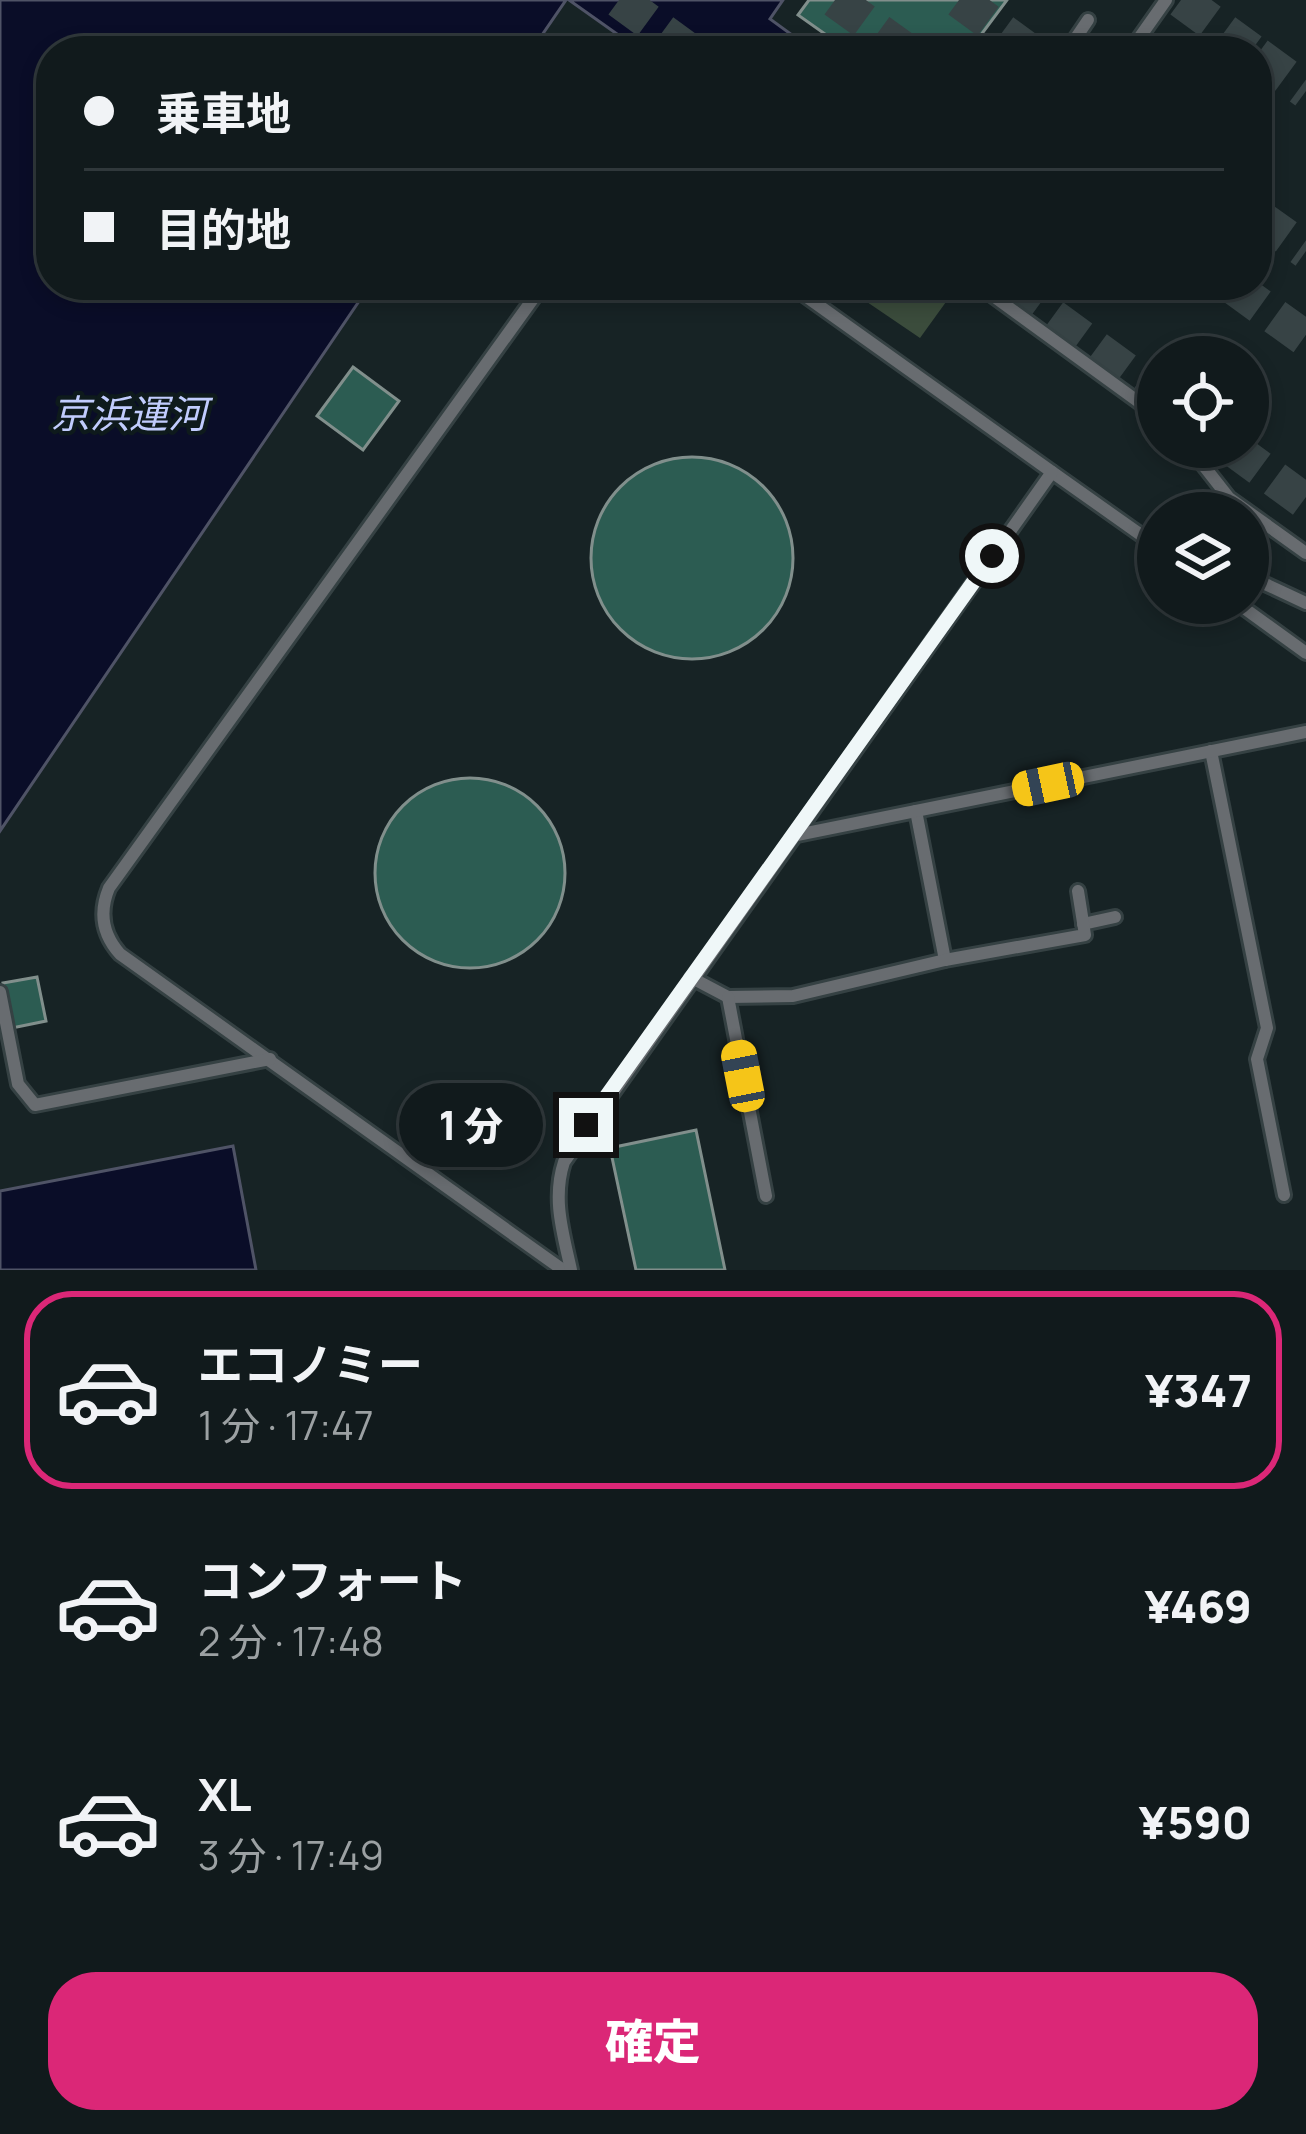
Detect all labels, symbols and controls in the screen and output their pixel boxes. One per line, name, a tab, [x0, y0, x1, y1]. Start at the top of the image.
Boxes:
text: 乗車地	[156, 82, 291, 144]
text: 目的地	[156, 198, 291, 260]
map controls	[1137, 336, 1269, 624]
button: locate	[1137, 336, 1269, 468]
water label: 京浜運河	[51, 386, 214, 440]
button: layers	[1137, 492, 1269, 624]
route start	[965, 529, 1019, 583]
car	[1009, 759, 1087, 809]
car	[718, 1037, 768, 1115]
callout: 1 分	[400, 1083, 544, 1167]
text: 1 分	[439, 1098, 503, 1152]
route end	[559, 1098, 613, 1152]
text: エコノミー	[198, 1333, 423, 1395]
icon: car	[54, 1336, 162, 1444]
text: ¥347	[1145, 1359, 1252, 1421]
text: 1 分 · 17:47	[198, 1398, 373, 1452]
text: コンフォート	[198, 1549, 467, 1611]
icon: car	[54, 1552, 162, 1660]
text: ¥469	[1144, 1575, 1252, 1637]
text: 2 分 · 17:48	[198, 1614, 384, 1668]
text: XL	[198, 1763, 252, 1825]
icon: car	[54, 1768, 162, 1876]
text: ¥590	[1139, 1791, 1252, 1853]
text: 3 分 · 17:49	[198, 1828, 384, 1882]
button: 確定	[48, 1972, 1258, 2110]

